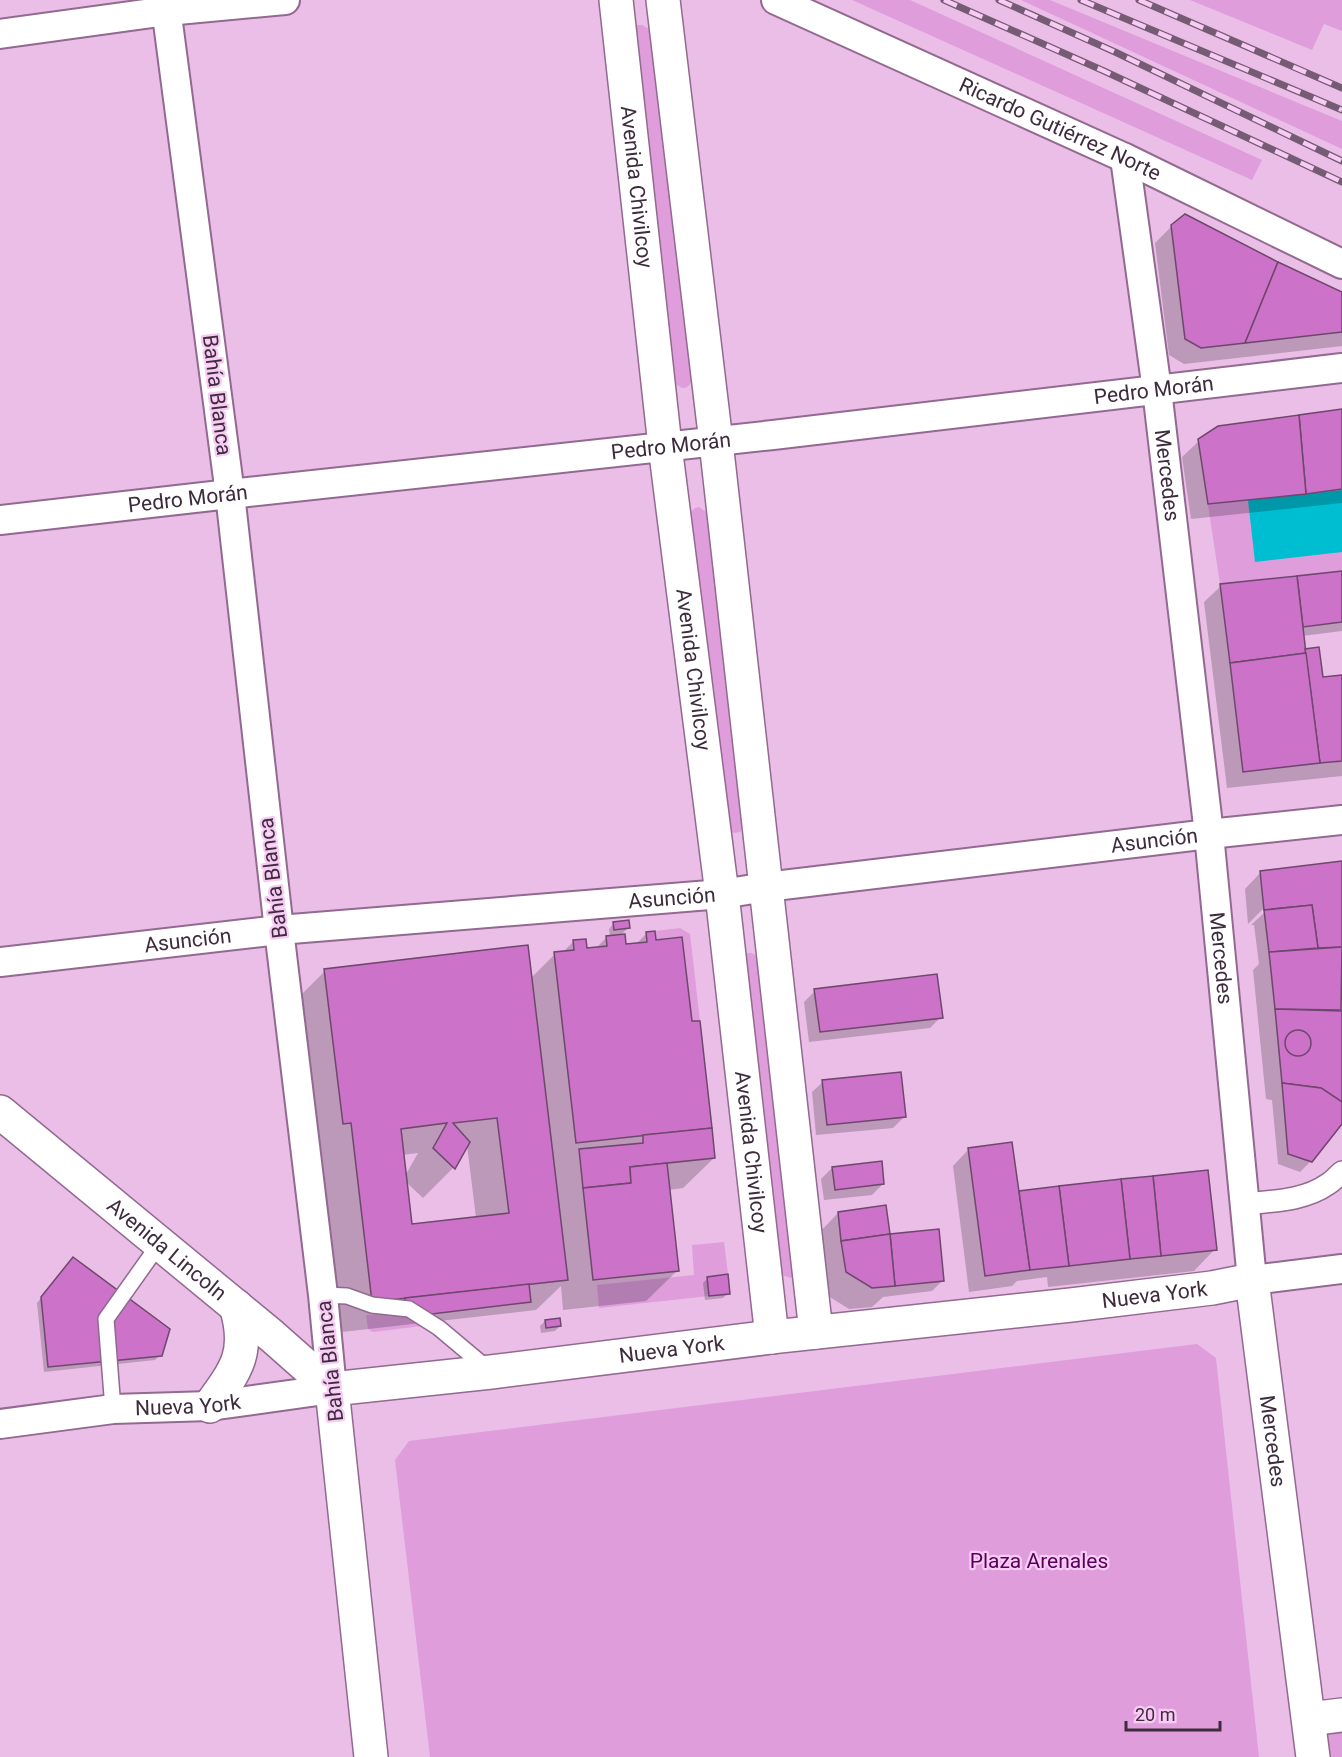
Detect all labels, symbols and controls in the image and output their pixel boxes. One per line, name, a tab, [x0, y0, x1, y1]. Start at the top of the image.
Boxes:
street label: Ricardo Gutiérrez Norte	[956, 73, 1165, 186]
street label: Avenida Chivilcoy	[616, 104, 657, 269]
street label: Bahía Blanca	[198, 333, 236, 457]
street label: Pedro Morán	[1093, 371, 1215, 409]
street label: Pedro Morán	[610, 428, 732, 465]
street label: Mercedes	[1150, 428, 1184, 522]
street label: Pedro Morán	[127, 480, 249, 517]
street label: Avenida Chivilcoy	[671, 587, 716, 752]
street label: Bahía Blanca	[254, 816, 292, 940]
street label: Asunción	[1110, 823, 1199, 858]
street label: Asunción	[627, 883, 716, 914]
street label: Mercedes	[1205, 911, 1237, 1005]
street label: Asunción	[143, 924, 233, 957]
street label: Avenida Chivilcoy	[730, 1070, 772, 1235]
street label: Avenida Lincoln	[102, 1193, 231, 1305]
street label: Nueva York	[1101, 1277, 1209, 1313]
street label: Bahía Blanca	[312, 1299, 348, 1423]
street label: Nueva York	[618, 1331, 726, 1368]
street label: Nueva York	[135, 1390, 243, 1420]
street label: Mercedes	[1255, 1394, 1290, 1488]
park label: Plaza Arenales	[970, 1549, 1108, 1573]
scale bar	[1126, 1694, 1220, 1732]
text: 20 m	[1135, 1704, 1175, 1725]

